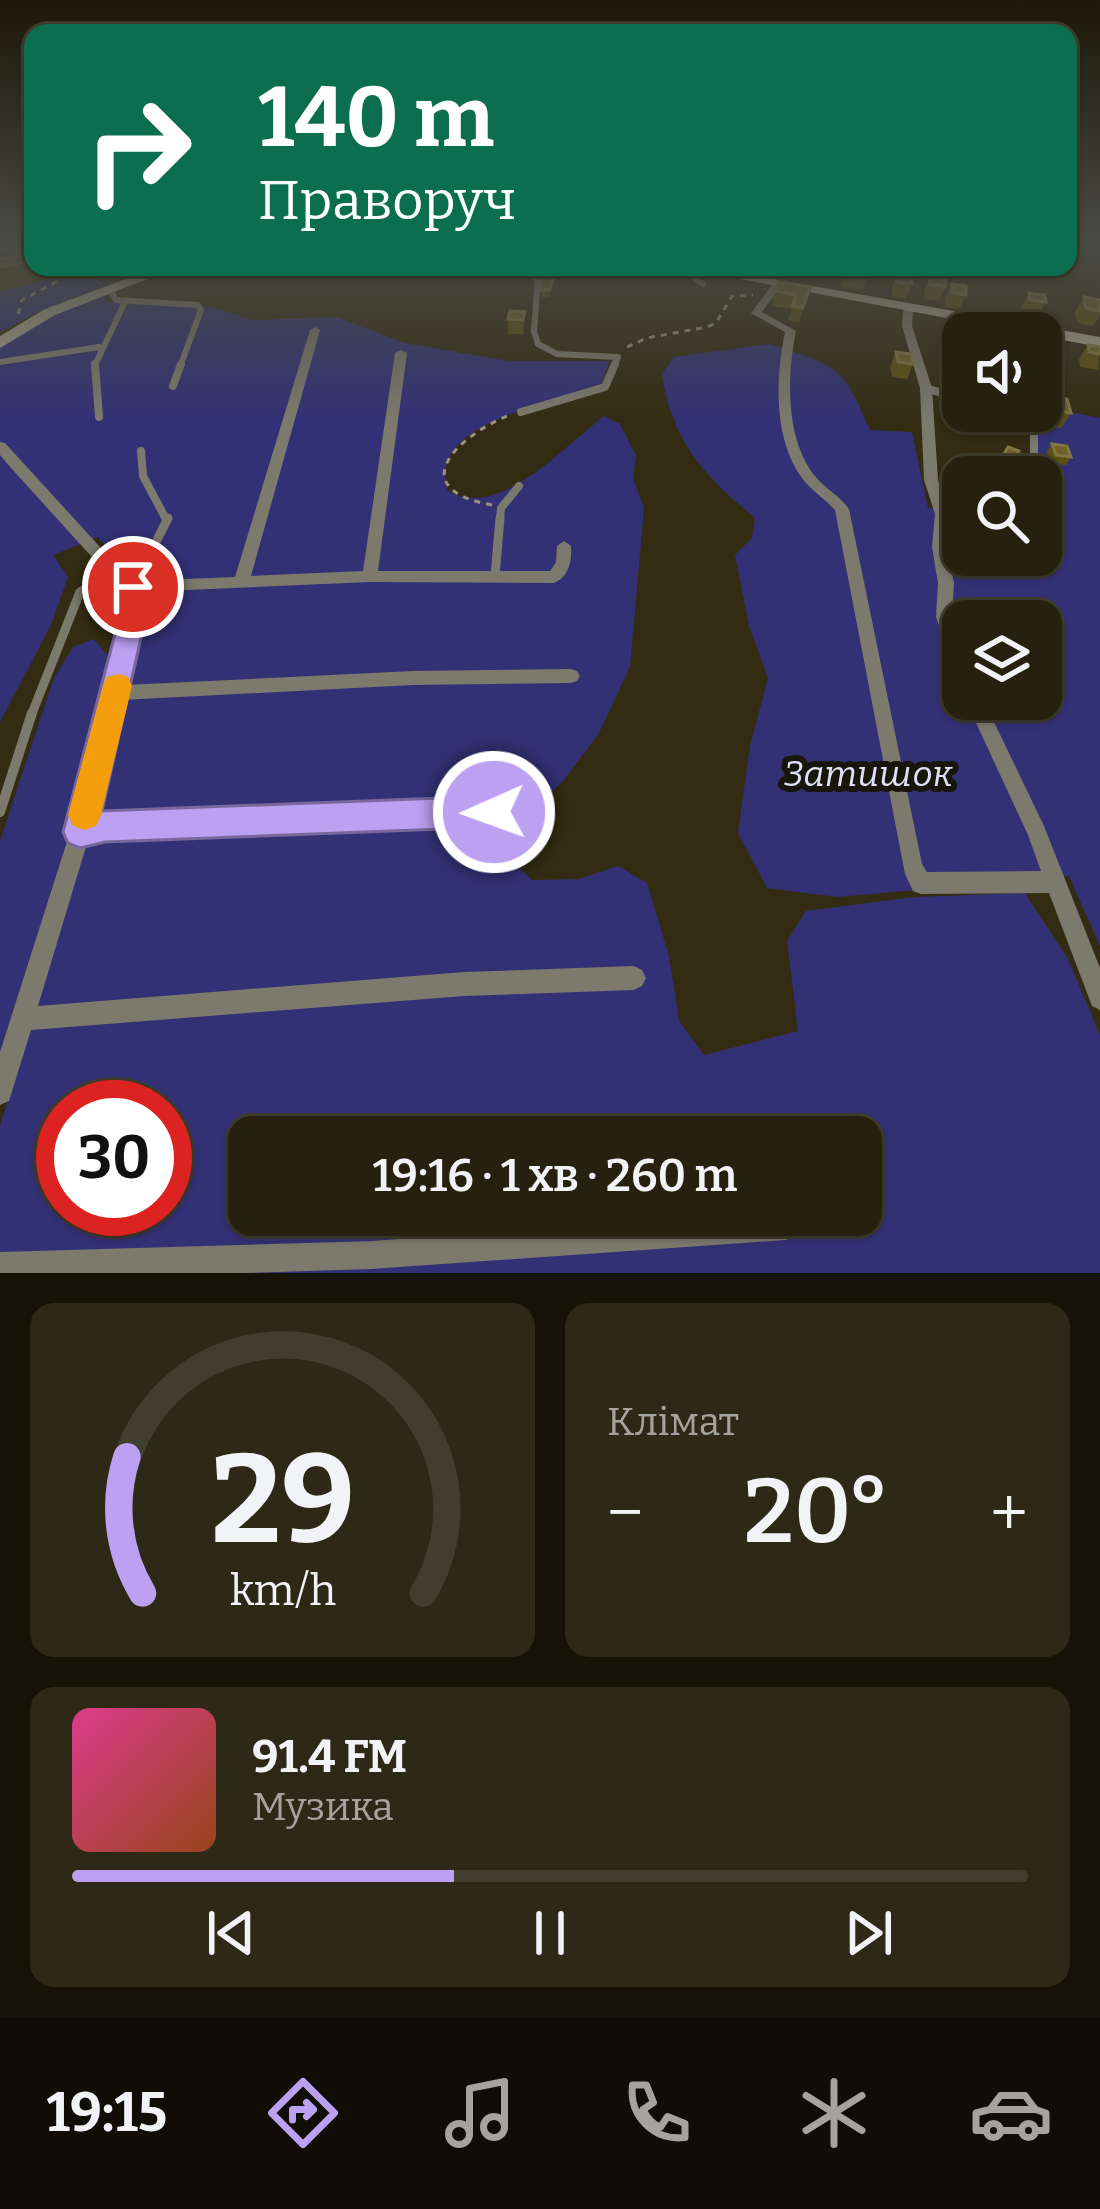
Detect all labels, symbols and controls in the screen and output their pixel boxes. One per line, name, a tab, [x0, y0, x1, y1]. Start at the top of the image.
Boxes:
text: 140 m	[258, 67, 494, 168]
icon: right	[60, 72, 216, 228]
text: Праворуч	[258, 169, 516, 233]
map controls	[942, 312, 1062, 720]
button: sound	[942, 312, 1062, 432]
button: search	[942, 456, 1062, 576]
pin	[82, 536, 184, 638]
icon: arrive	[100, 554, 166, 620]
button: layers	[942, 600, 1062, 720]
position arrow	[431, 749, 557, 875]
park label: Затишок	[783, 752, 954, 796]
speed limit sign: 30	[36, 1080, 192, 1236]
text: 19:16 · 1 хв · 260 m	[373, 1149, 737, 1203]
text: Клімат	[607, 1399, 739, 1445]
text: 29	[210, 1425, 355, 1575]
text: 20°	[744, 1458, 890, 1566]
text: −	[607, 1473, 643, 1552]
text: +	[990, 1473, 1028, 1552]
text: km/h	[229, 1565, 336, 1616]
text: 91.4 FM	[252, 1730, 407, 1784]
text: Музика	[252, 1784, 394, 1830]
icon: previous	[198, 1900, 264, 1966]
icon: pause	[517, 1900, 583, 1966]
icon: next	[836, 1900, 902, 1966]
icon: directions	[261, 2071, 345, 2155]
icon: music	[438, 2071, 522, 2155]
icon: phone	[615, 2071, 699, 2155]
icon: climate	[792, 2071, 876, 2155]
icon: car	[969, 2071, 1053, 2155]
text: 19:15	[47, 2081, 167, 2145]

